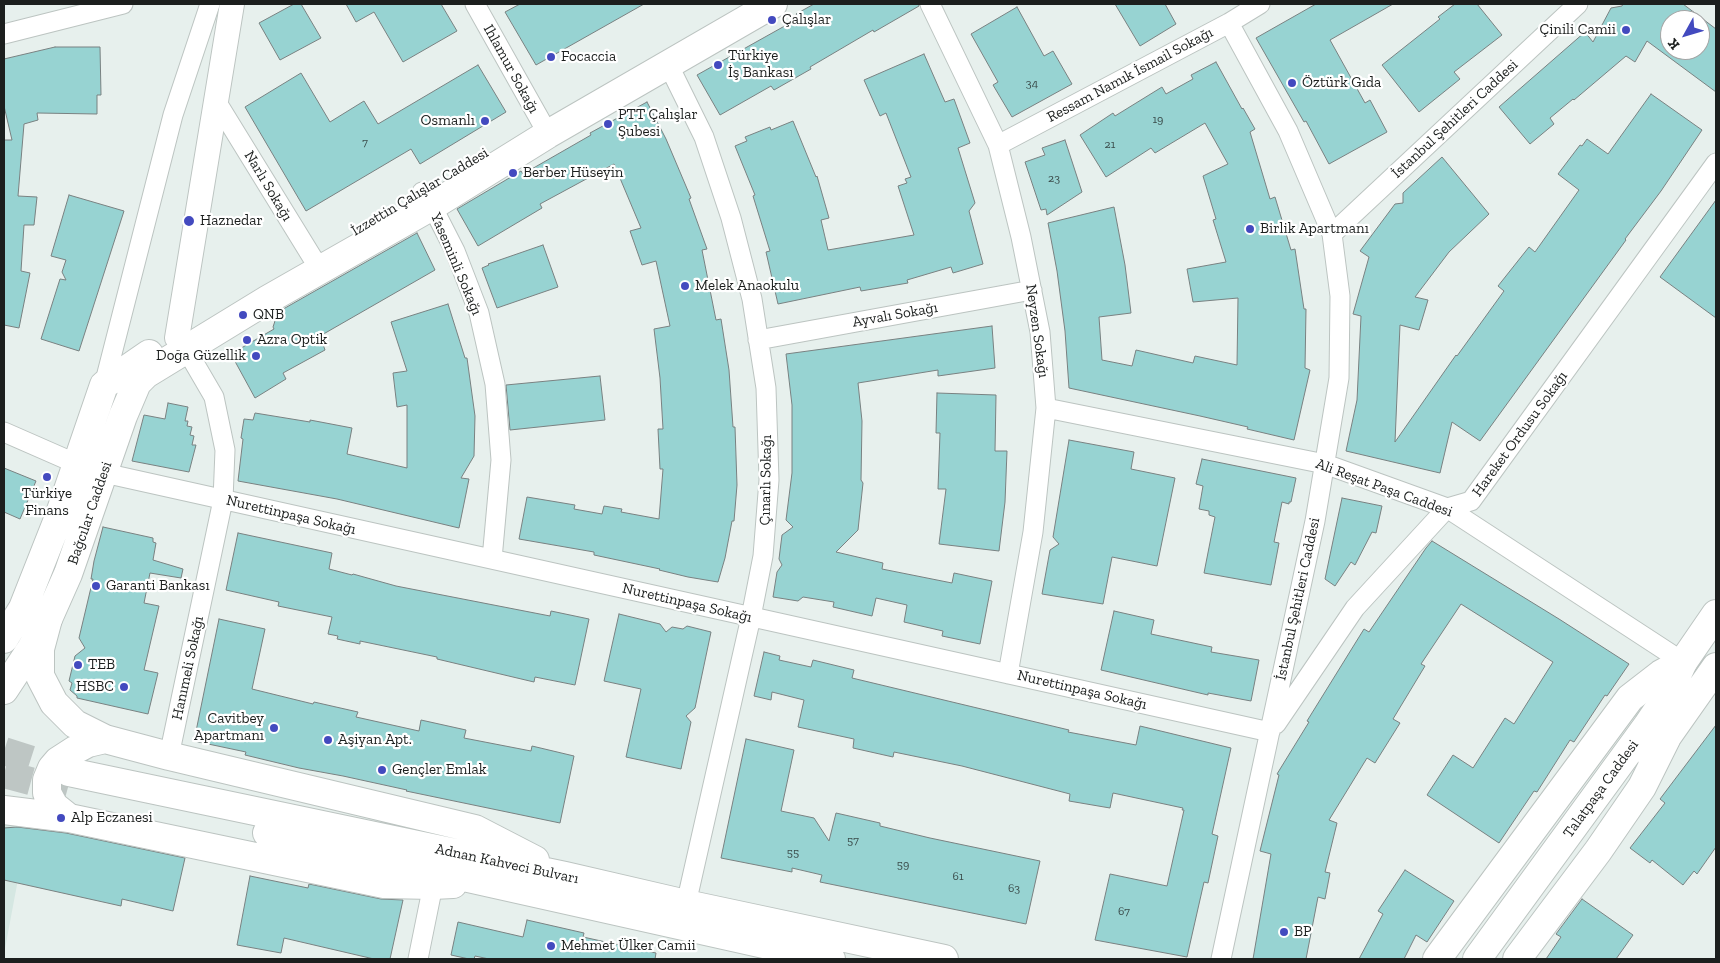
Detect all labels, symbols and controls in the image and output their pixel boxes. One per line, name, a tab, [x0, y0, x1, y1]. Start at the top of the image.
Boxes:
north arrow	[1660, 10, 1710, 60]
place label: Çalışlar	[782, 11, 831, 29]
marker: Çalışlar	[766, 14, 778, 26]
street label: Ihlamur Sokağı	[479, 21, 543, 117]
place label: Çinili Camii	[1539, 21, 1616, 39]
street label: Ressam Namık İsmail Sokağı	[1044, 24, 1216, 126]
marker: Çinili Camii	[1620, 24, 1632, 36]
text: K	[1664, 35, 1683, 53]
place label: Türkiye İş Bankası	[728, 47, 793, 82]
place label: Focaccia	[561, 48, 616, 66]
marker: Focaccia	[545, 51, 557, 63]
street label: İstanbul Şehitleri Caddesi	[1388, 56, 1522, 182]
marker: Türkiye İş Bankası	[712, 59, 724, 71]
place label: Öztürk Gıda	[1302, 74, 1381, 92]
house number: 34	[1026, 77, 1038, 91]
marker: Öztürk Gıda	[1286, 77, 1298, 89]
place label: PTT Çalışlar Şubesi	[618, 106, 698, 141]
place label: Osmanlı	[421, 112, 475, 130]
house number: 19	[1153, 113, 1163, 127]
marker: Osmanlı	[479, 115, 491, 127]
marker: PTT Çalışlar Şubesi	[602, 118, 614, 130]
house number: 7	[362, 136, 368, 150]
house number: 21	[1105, 138, 1115, 152]
street label: İzzettin Çalışlar Caddesi	[348, 144, 492, 240]
street label: Narlı Sokağı	[240, 148, 296, 224]
place label: Berber Hüseyin	[523, 164, 623, 182]
marker: Berber Hüseyin	[507, 167, 519, 179]
house number: 23	[1048, 172, 1060, 186]
street label: Yaseminli Sokağı	[426, 210, 486, 318]
place label: Haznedar	[200, 212, 263, 230]
marker: Haznedar	[182, 214, 196, 228]
place label: Birlik Apartmanı	[1260, 220, 1369, 238]
marker: Birlik Apartmanı	[1244, 223, 1256, 235]
place label: Melek Anaokulu	[695, 277, 799, 295]
marker: Melek Anaokulu	[679, 280, 691, 292]
street label: Neyzen Sokağı	[1022, 283, 1052, 379]
street label: Ayvalı Sokağı	[851, 299, 939, 331]
place label: QNB	[253, 306, 284, 324]
marker: QNB	[237, 309, 249, 321]
place label: Azra Optik	[257, 331, 327, 349]
marker: Azra Optik	[241, 334, 253, 346]
place label: Doğa Güzellik	[156, 347, 246, 365]
marker: Doğa Güzellik	[250, 350, 262, 362]
street label: Hareket Ordusu Sokağı	[1468, 368, 1572, 500]
street label: Çınarlı Sokağı	[756, 435, 776, 525]
street label: Ali Reşat Paşa Caddesi	[1313, 455, 1455, 521]
street label: Bağcılar Caddesi	[64, 459, 116, 567]
marker: Türkiye Finans	[41, 471, 53, 483]
place label: Türkiye Finans	[22, 485, 72, 520]
street label: Nurettinpaşa Sokağı	[225, 491, 357, 539]
street label: İstanbul Şehitleri Caddesi	[1272, 516, 1324, 682]
place label: Garanti Bankası	[106, 577, 210, 595]
street label: Nurettinpaşa Sokağı	[621, 579, 753, 627]
marker: Garanti Bankası	[90, 580, 102, 592]
street label: Hanımeli Sokağı	[168, 614, 208, 722]
place label: TEB	[88, 656, 115, 674]
marker: TEB	[72, 659, 84, 671]
street label: Nurettinpaşa Sokağı	[1016, 666, 1148, 714]
place label: HSBC	[76, 678, 114, 696]
marker: HSBC	[118, 681, 130, 693]
place label: Cavitbey Apartmanı	[194, 710, 264, 745]
marker: Cavitbey Apartmanı	[268, 722, 280, 734]
place label: Aşiyan Apt.	[338, 731, 412, 749]
marker: Aşiyan Apt.	[322, 734, 334, 746]
street label: Talatpaşa Caddesi	[1559, 736, 1643, 842]
place label: Gençler Emlak	[392, 761, 486, 779]
marker: Gençler Emlak	[376, 764, 388, 776]
place label: Alp Eczanesi	[71, 809, 153, 827]
marker: Alp Eczanesi	[55, 812, 67, 824]
house number: 57	[847, 834, 859, 848]
street label: Adnan Kahveci Bulvarı	[434, 840, 580, 888]
house number: 55	[787, 846, 799, 860]
house number: 59	[897, 858, 909, 872]
house number: 61	[953, 870, 963, 884]
house number: 63	[1008, 882, 1020, 896]
house number: 67	[1118, 905, 1130, 919]
place label: BP	[1294, 923, 1312, 941]
marker: BP	[1278, 926, 1290, 938]
place label: Mehmet Ülker Camii	[561, 937, 696, 955]
marker: Mehmet Ülker Camii	[545, 940, 557, 952]

